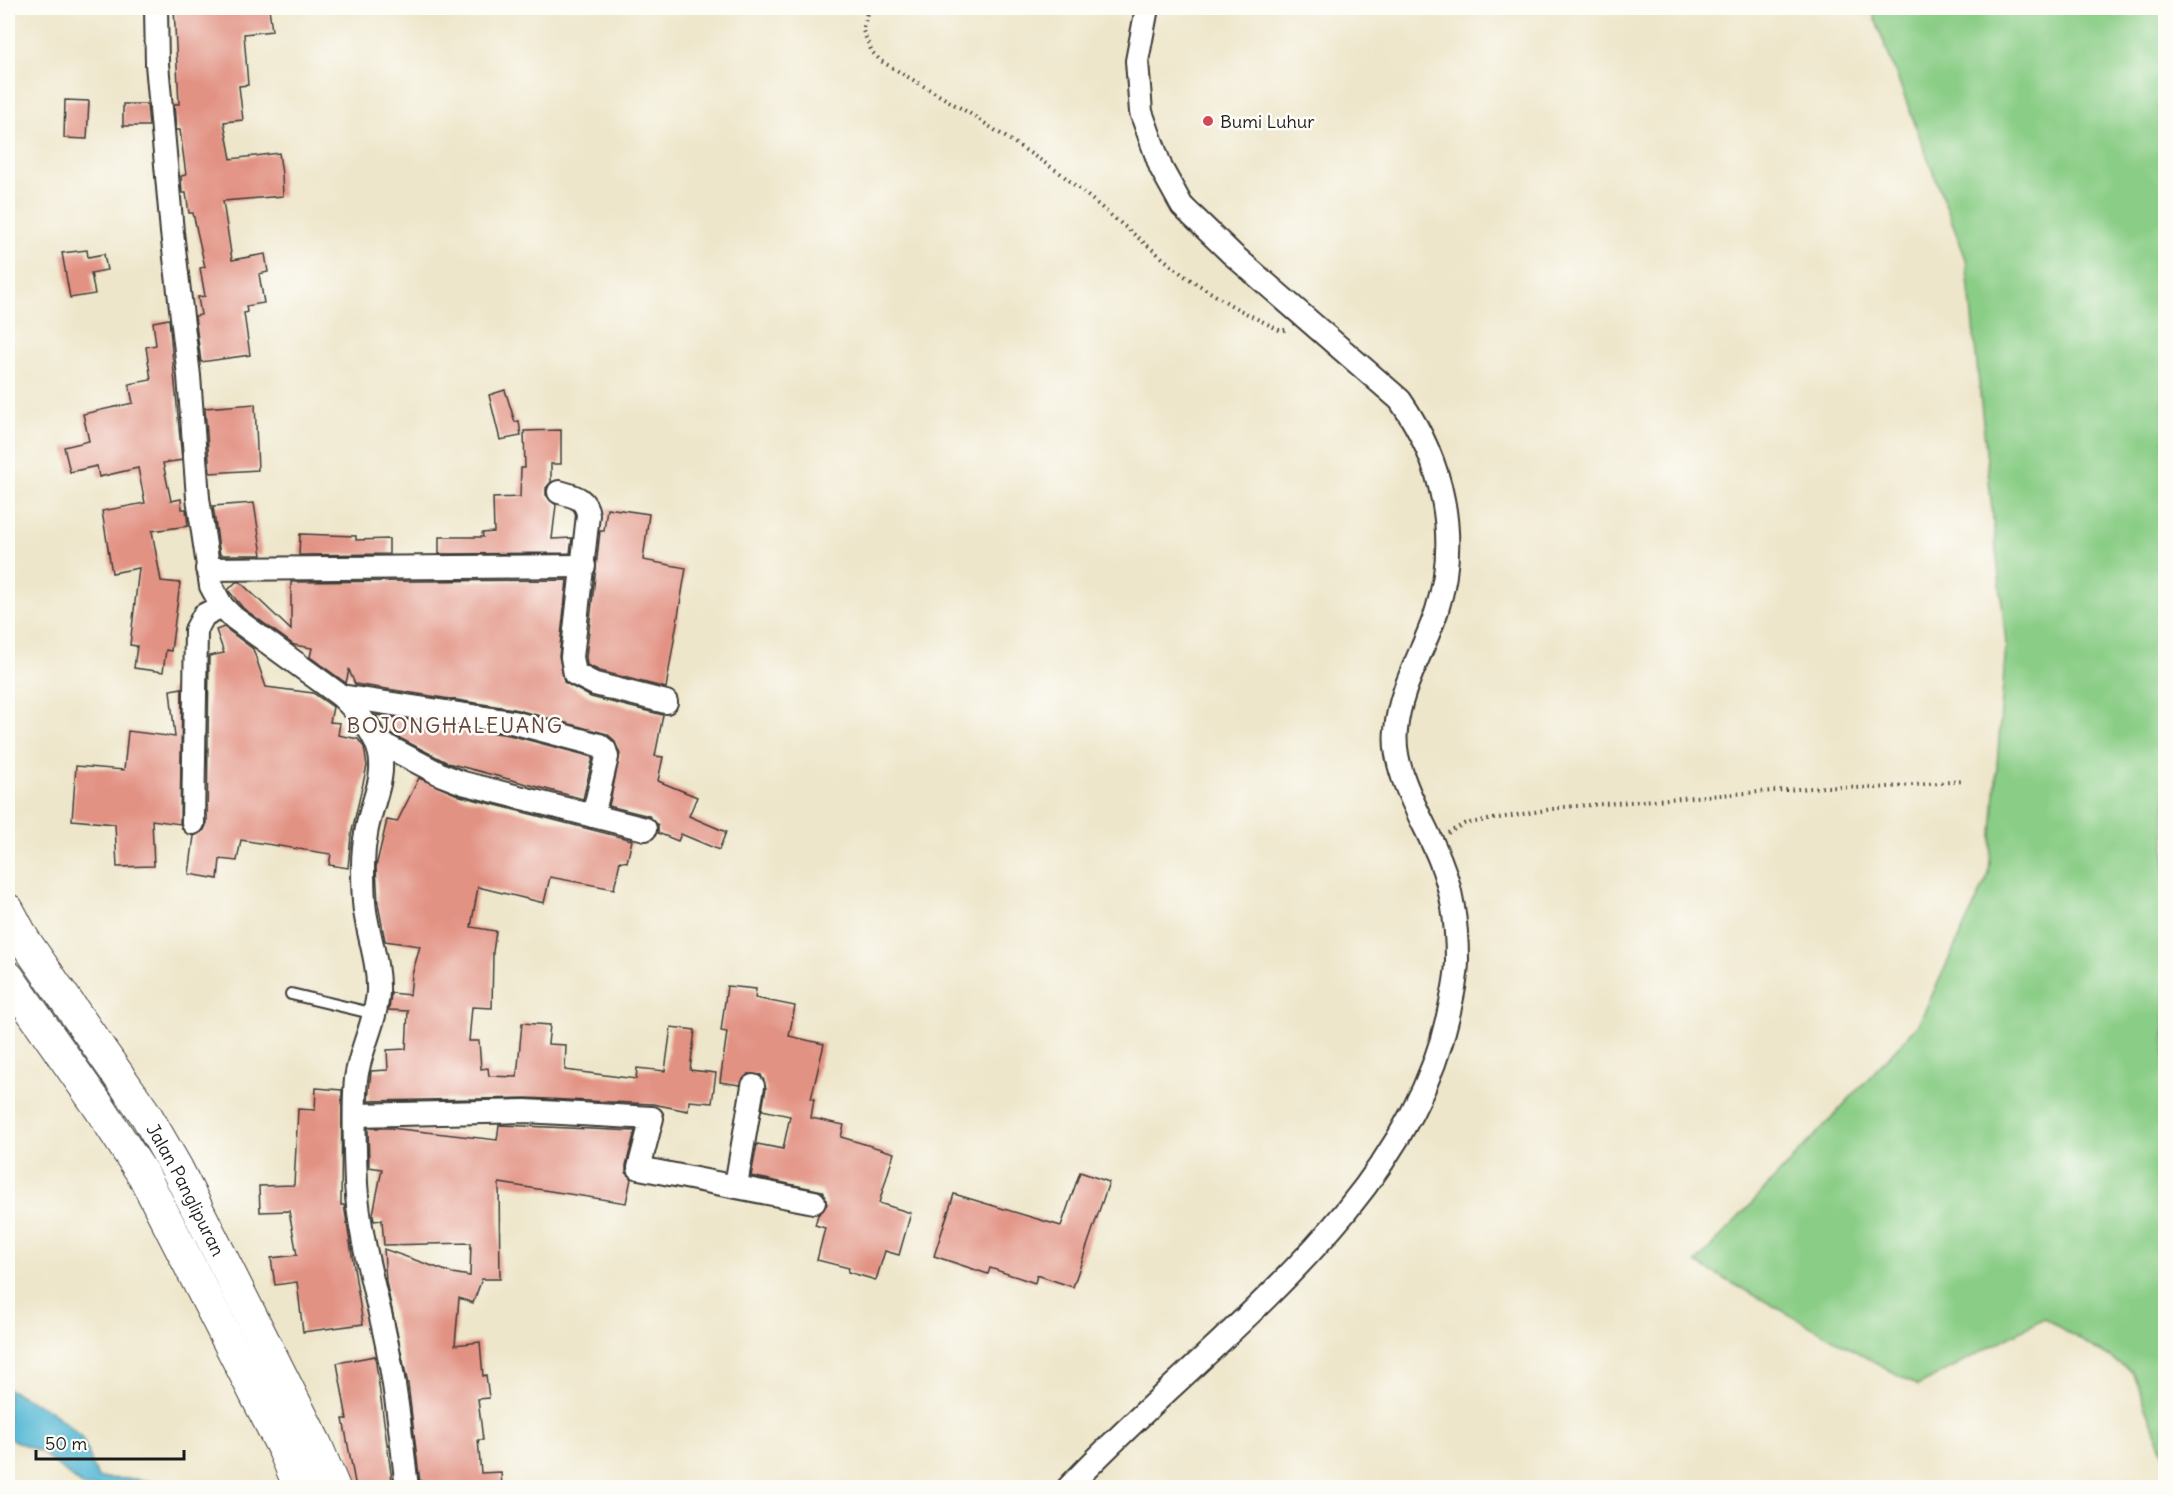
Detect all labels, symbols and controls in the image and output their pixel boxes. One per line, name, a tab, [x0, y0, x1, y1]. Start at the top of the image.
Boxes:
place label: Bumi Luhur	[1220, 110, 1315, 133]
marker: Bumi Luhur	[1201, 114, 1215, 128]
district label: BOJONGHALEUANG	[347, 712, 563, 739]
street label: Jalan Panglipuran	[142, 1119, 230, 1260]
scale bar	[36, 1423, 184, 1461]
text: 50 m	[45, 1432, 87, 1455]

